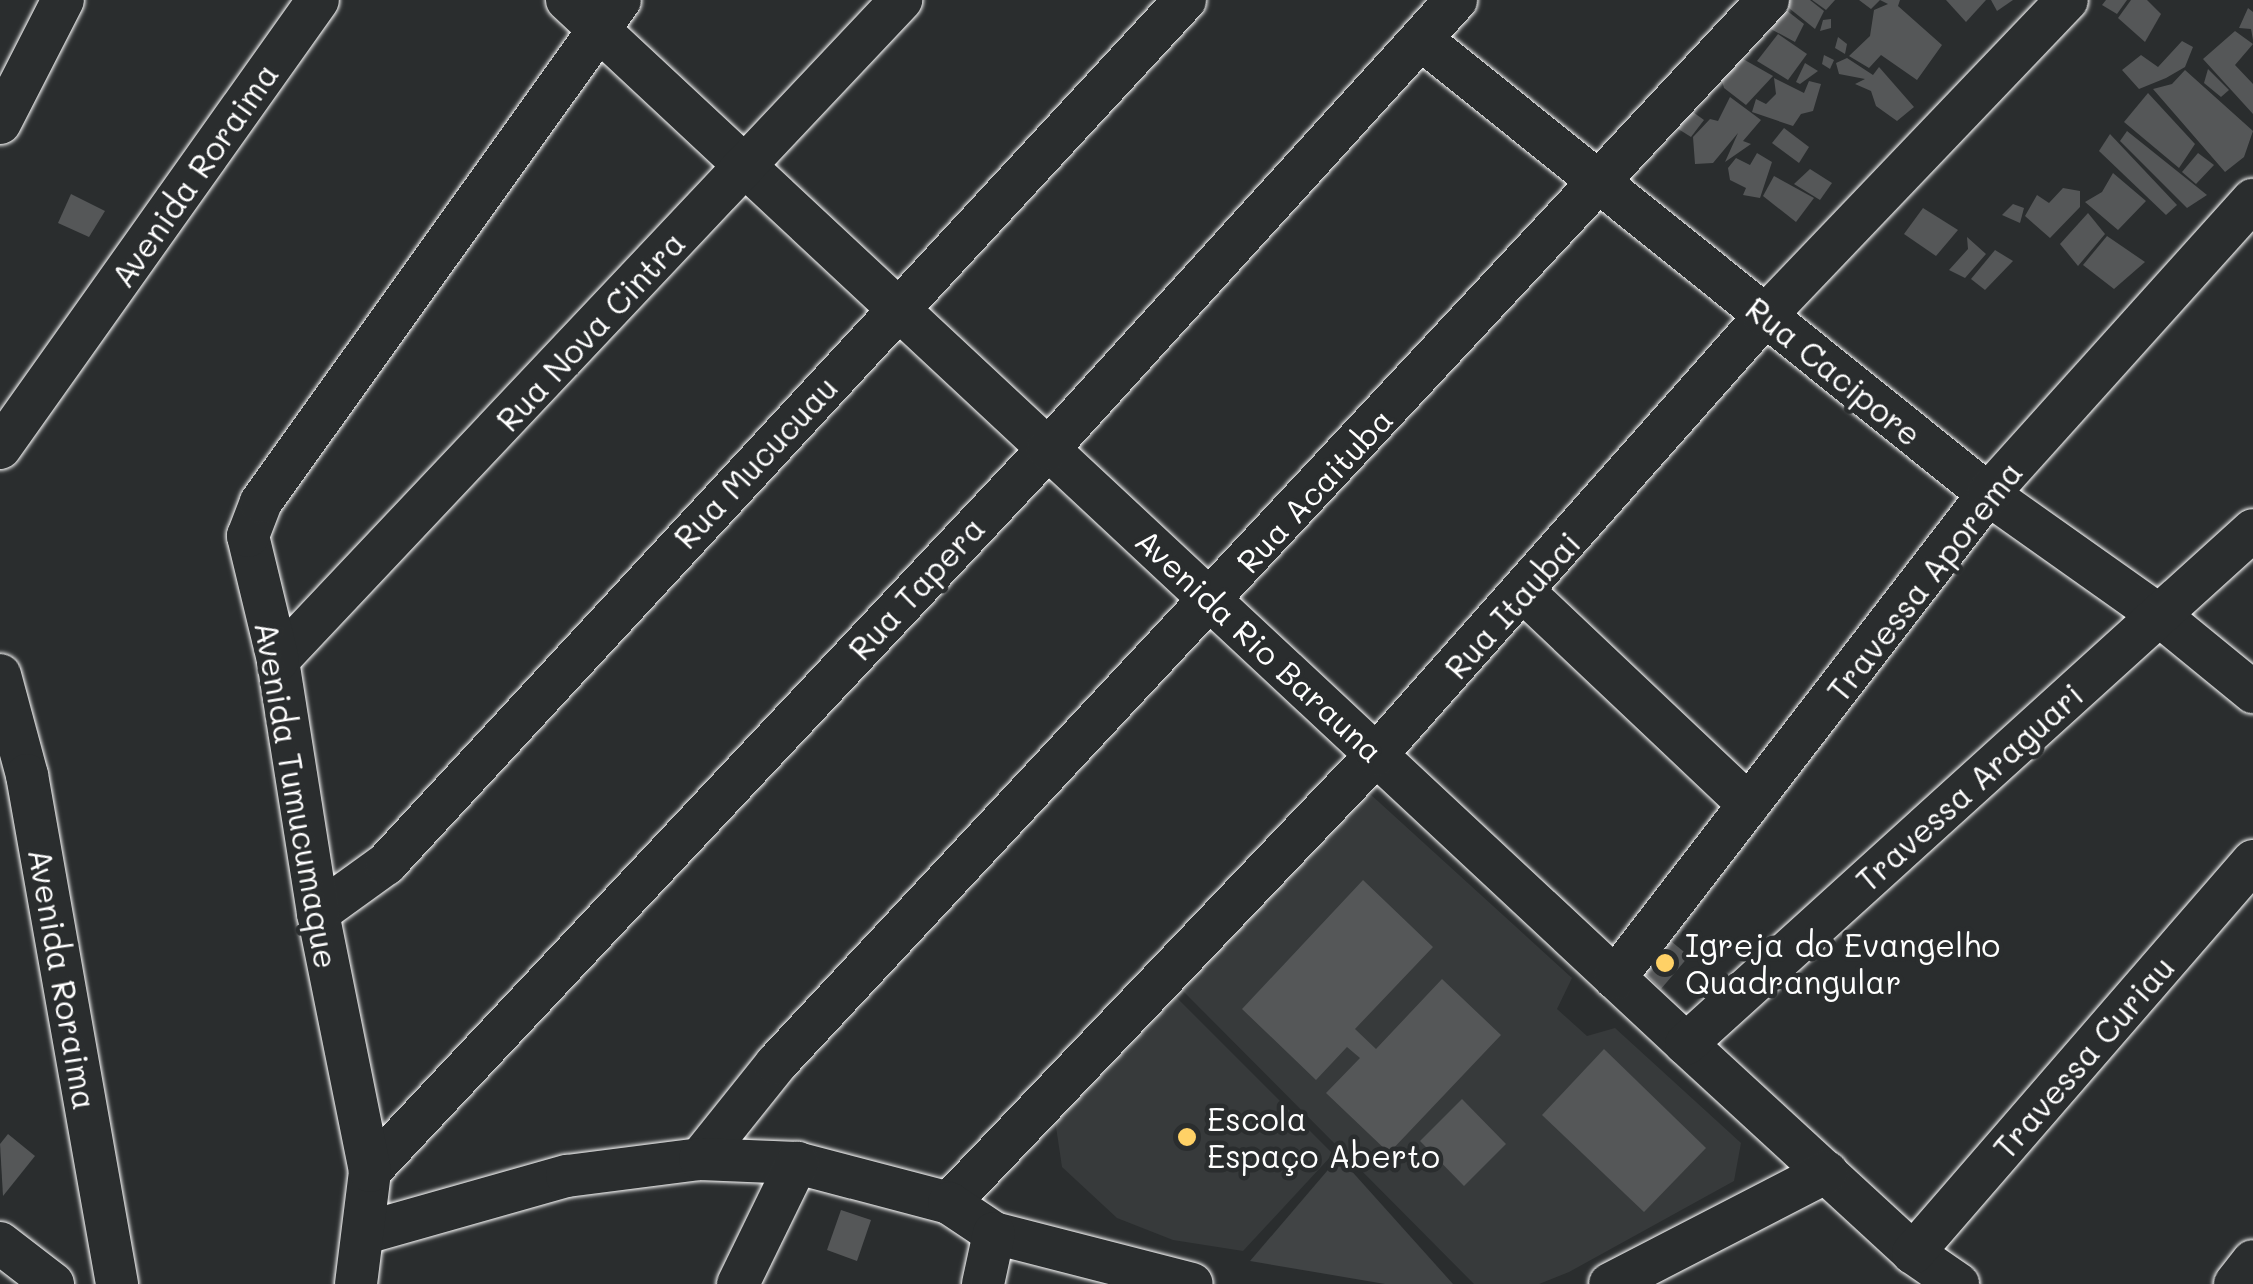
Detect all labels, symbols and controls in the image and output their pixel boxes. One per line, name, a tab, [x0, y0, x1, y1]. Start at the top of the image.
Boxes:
street label: Avenida Roraima	[102, 56, 286, 294]
street label: Rua Nova Cintra	[488, 223, 692, 439]
street label: Rua Cacipore	[1739, 289, 1929, 453]
street label: Rua Mucucuau	[666, 368, 844, 556]
street label: Rua Acaituba	[1228, 400, 1400, 580]
street label: Travessa Aporema	[1818, 453, 2030, 709]
street label: Rua Tapera	[840, 509, 992, 667]
street label: Avenida Rio Barauna	[1128, 520, 1392, 770]
street label: Rua Itaubai	[1436, 524, 1588, 686]
street label: Avenida Tumucumaque	[248, 619, 346, 971]
street label: Travessa Araguari	[1848, 675, 2090, 899]
street label: Avenida Roraima	[21, 845, 105, 1113]
place label: Igreja do Evangelho Quadrangular	[1685, 926, 2000, 1001]
street label: Travessa Curiau	[1985, 948, 2181, 1166]
marker: Igreja do Evangelho Quadrangular	[1654, 952, 1676, 974]
place label: Escola Espaço Aberto	[1207, 1100, 1440, 1175]
marker: Escola Espaço Aberto	[1176, 1126, 1198, 1148]

